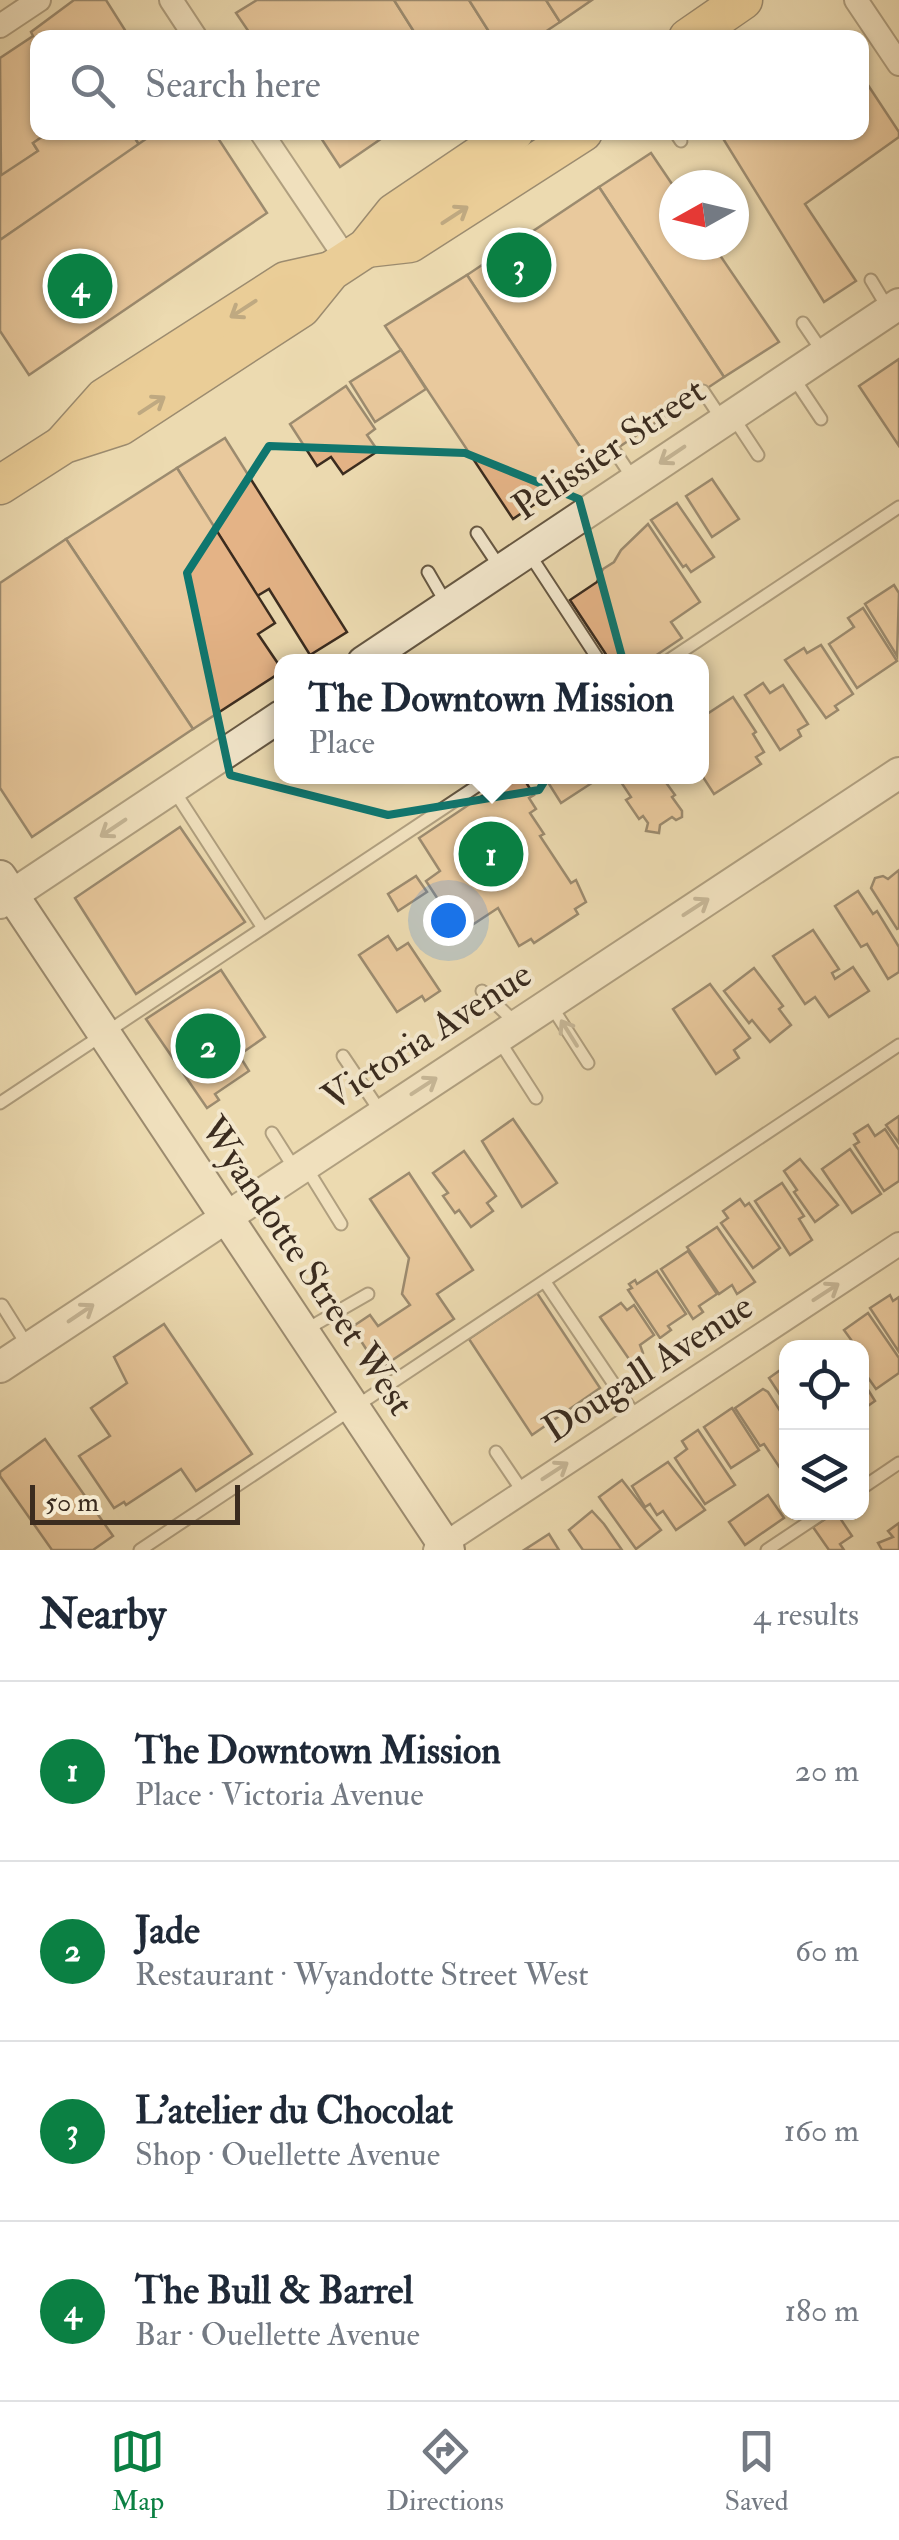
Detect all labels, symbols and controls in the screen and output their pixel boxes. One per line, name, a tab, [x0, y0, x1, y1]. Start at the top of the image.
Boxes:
search box	[30, 30, 869, 140]
icon: search	[65, 58, 120, 113]
text: Search here	[145, 61, 321, 109]
north arrow	[659, 170, 749, 260]
one-way arrow	[440, 204, 469, 225]
pin: 3	[486, 228, 552, 302]
pin: 4	[48, 248, 112, 324]
one-way arrow	[229, 298, 258, 319]
street label: Pelissier Street	[503, 367, 715, 531]
one-way arrow	[138, 395, 165, 415]
one-way arrow	[659, 444, 687, 465]
popup	[274, 654, 709, 784]
text: The Downtown Mission	[309, 675, 674, 723]
text: Place	[309, 723, 375, 763]
pin: 1	[458, 816, 524, 892]
one-way arrow	[99, 818, 127, 839]
your location	[423, 895, 474, 946]
one-way arrow	[681, 897, 709, 918]
street label: Victoria Avenue	[313, 950, 541, 1122]
pin: 2	[176, 1008, 240, 1084]
one-way arrow	[559, 1019, 579, 1048]
one-way arrow	[410, 1076, 438, 1097]
street label: Wyandotte Street West	[189, 1107, 425, 1425]
street label: Dougall Avenue	[534, 1282, 762, 1454]
one-way arrow	[811, 1282, 839, 1303]
one-way arrow	[67, 1303, 95, 1324]
map controls	[779, 1340, 869, 1520]
button: locate	[779, 1340, 869, 1430]
button: layers	[779, 1430, 869, 1520]
one-way arrow	[540, 1461, 568, 1482]
scale bar	[30, 1480, 240, 1524]
text: 50 m	[45, 1485, 99, 1520]
text: Nearby	[40, 1589, 166, 1641]
text: 4 results	[753, 1595, 859, 1635]
text: The Downtown Mission	[135, 1727, 501, 1775]
text: 1	[67, 1751, 78, 1791]
text: 20 m	[795, 1751, 859, 1791]
text: Place · Victoria Avenue	[135, 1775, 424, 1815]
text: Jade	[135, 1907, 200, 1955]
text: 2	[64, 1931, 81, 1971]
text: 60 m	[795, 1931, 859, 1971]
text: Restaurant · Wyandotte Street West	[135, 1955, 589, 1995]
text: L'atelier du Chocolat	[135, 2087, 453, 2135]
text: 3	[66, 2111, 79, 2151]
text: 160 m	[784, 2111, 859, 2151]
text: Shop · Ouellette Avenue	[135, 2135, 440, 2175]
text: The Bull & Barrel	[135, 2267, 413, 2315]
text: 4	[64, 2291, 81, 2331]
text: 180 m	[785, 2291, 859, 2331]
text: Bar · Ouellette Avenue	[135, 2315, 420, 2355]
tab: Map	[110, 2424, 165, 2519]
tab: Directions	[386, 2424, 504, 2519]
tab: Saved	[725, 2424, 789, 2519]

